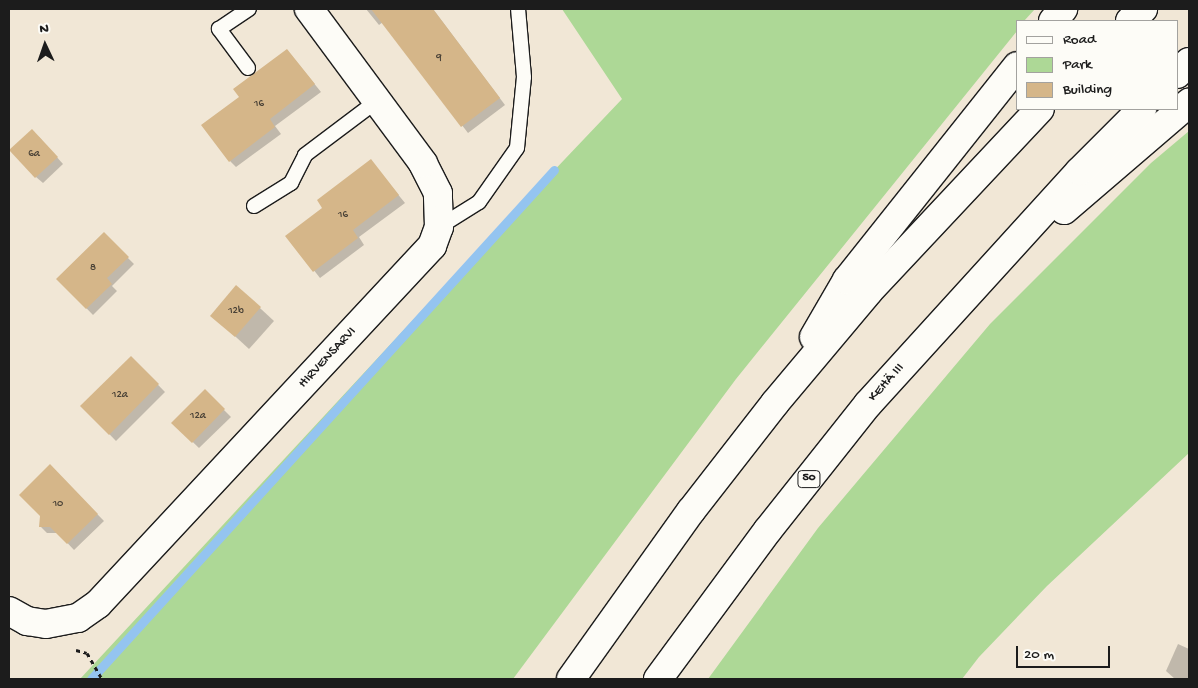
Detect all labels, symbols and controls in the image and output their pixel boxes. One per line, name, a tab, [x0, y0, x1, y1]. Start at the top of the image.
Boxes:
north arrow	[20, 20, 70, 70]
legend	[1016, 20, 1178, 110]
text: N	[39, 21, 49, 38]
text: Road	[1063, 31, 1096, 49]
house number: 9	[436, 51, 442, 65]
text: Park	[1063, 56, 1092, 74]
text: Building	[1063, 81, 1112, 99]
house number: 16	[254, 97, 264, 111]
house number: 6a	[28, 147, 40, 161]
house number: 16	[338, 208, 348, 222]
house number: 8	[90, 261, 96, 275]
house number: 12b	[228, 304, 244, 318]
street label: HIRVENSARVI	[295, 324, 361, 392]
street label: KEHÄ III	[865, 360, 909, 406]
house number: 12a	[112, 388, 128, 402]
house number: 12a	[190, 409, 206, 423]
road number: 50	[796, 469, 822, 488]
house number: 10	[53, 497, 63, 511]
scale bar	[1018, 636, 1112, 668]
text: 20 m	[1024, 646, 1054, 664]

